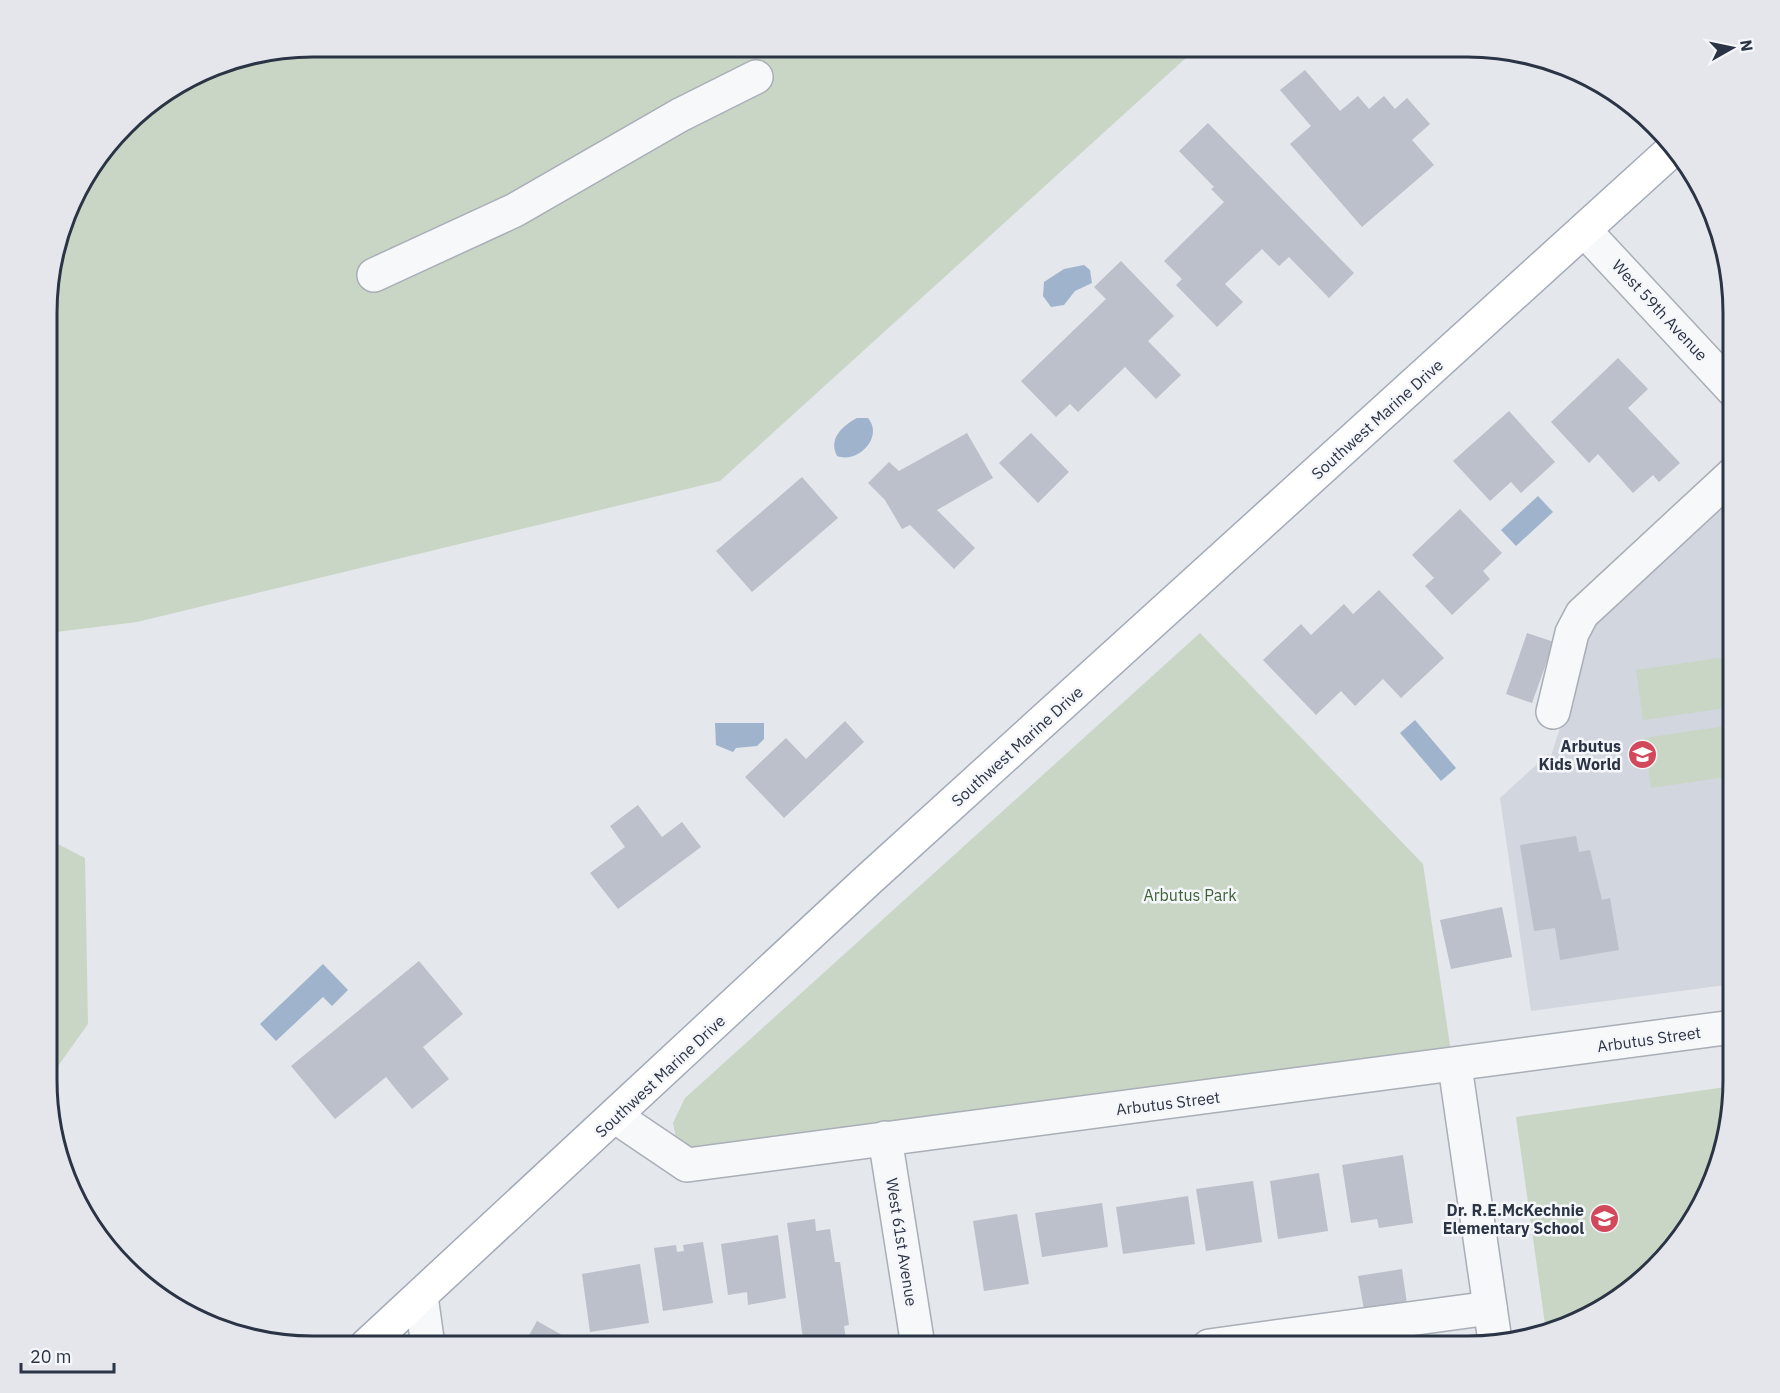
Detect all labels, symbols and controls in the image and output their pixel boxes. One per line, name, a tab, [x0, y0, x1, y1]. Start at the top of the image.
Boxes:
north arrow	[1702, 18, 1762, 78]
text: N	[1736, 38, 1758, 53]
street label: West 59th Avenue	[1608, 255, 1712, 365]
street label: Southwest Marine Drive	[1307, 354, 1447, 483]
street label: Southwest Marine Drive	[947, 681, 1087, 810]
place label: Arbutus Kids World	[1538, 736, 1621, 774]
school or university icon: Arbutus Kids World	[1626, 739, 1658, 771]
park label: Arbutus Park	[1143, 885, 1237, 905]
street label: Southwest Marine Drive	[591, 1010, 729, 1141]
street label: Arbutus Street	[1596, 1022, 1702, 1056]
street label: Arbutus Street	[1115, 1087, 1221, 1119]
street label: West 61st Avenue	[882, 1176, 922, 1308]
place label: Dr. R.E.McKechnie Elementary School	[1443, 1200, 1584, 1238]
school or university icon: Dr. R.E.McKechnie Elementary School	[1589, 1203, 1621, 1235]
scale bar	[21, 1336, 114, 1374]
text: 20 m	[30, 1345, 72, 1368]

